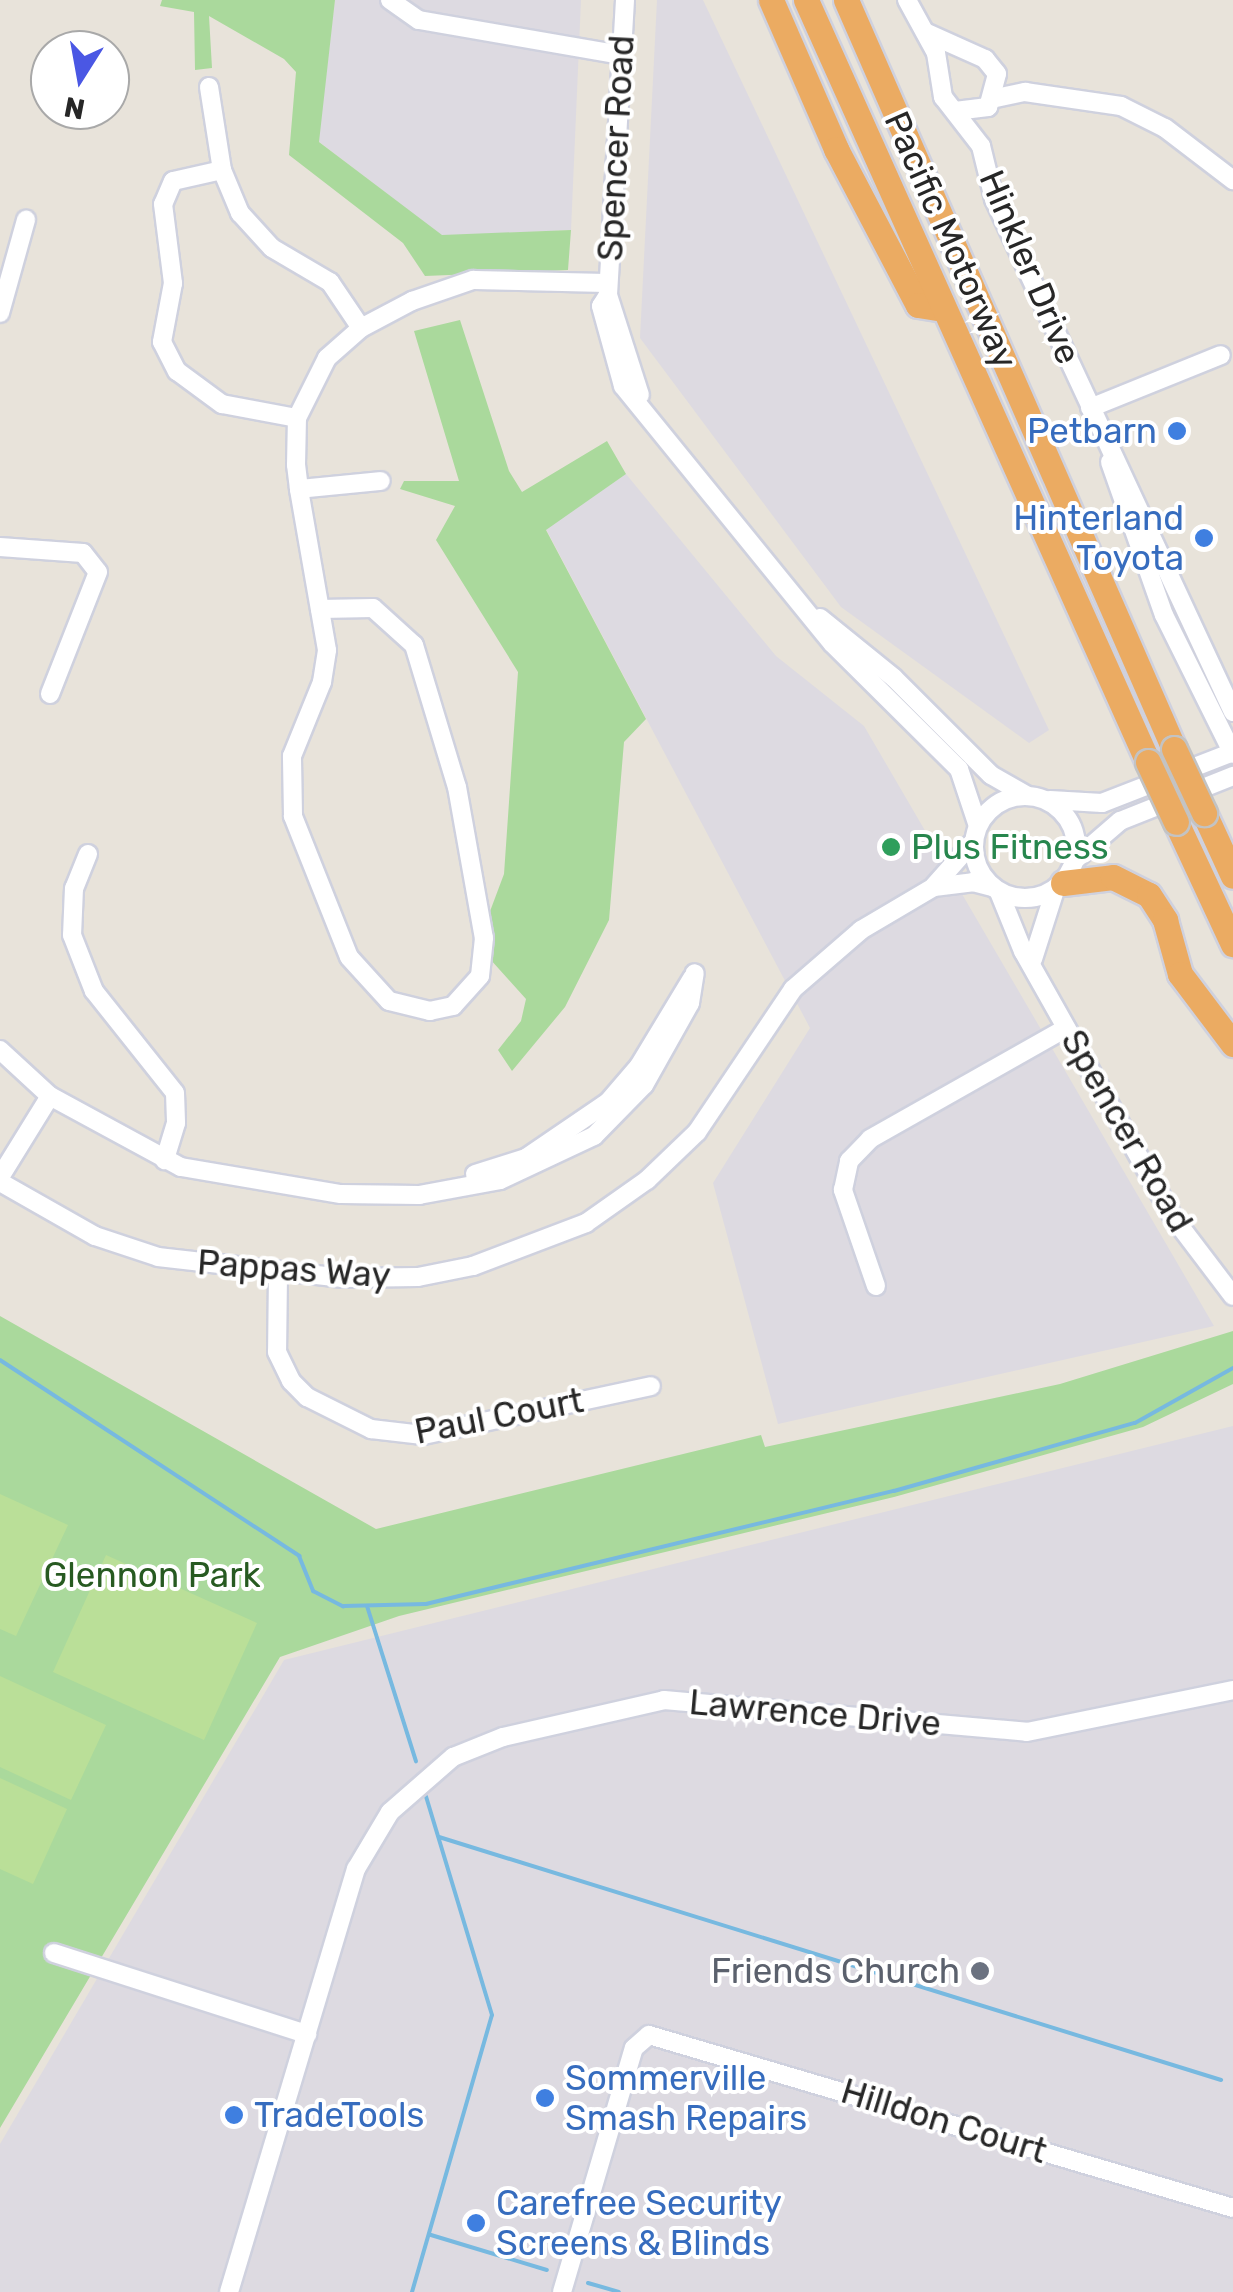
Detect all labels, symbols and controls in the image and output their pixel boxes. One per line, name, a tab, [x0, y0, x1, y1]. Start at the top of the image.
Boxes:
north arrow	[30, 30, 130, 130]
street label: Spencer Road	[589, 33, 643, 263]
text: N	[62, 90, 88, 126]
street label: Pacific Motorway	[876, 105, 1026, 375]
street label: Hinkler Drive	[970, 164, 1090, 370]
place label: Petbarn	[1027, 410, 1157, 452]
marker: Petbarn	[1166, 420, 1188, 442]
place label: Hinterland Toyota	[1013, 497, 1184, 579]
marker: Hinterland Toyota	[1193, 527, 1215, 549]
place label: Plus Fitness	[911, 826, 1109, 868]
marker: Plus Fitness	[880, 836, 902, 858]
street label: Spencer Road	[1052, 1022, 1202, 1240]
street label: Pappas Way	[196, 1241, 392, 1297]
street label: Paul Court	[411, 1379, 587, 1453]
park label: Glennon Park	[43, 1554, 261, 1596]
street label: Lawrence Drive	[687, 1681, 943, 1745]
place label: Friends Church	[711, 1950, 960, 1992]
marker: Friends Church	[969, 1960, 991, 1982]
place label: Sommerville Smash Repairs	[565, 2057, 807, 2139]
street label: Hilldon Court	[836, 2070, 1052, 2172]
marker: Sommerville Smash Repairs	[534, 2087, 556, 2109]
place label: TradeTools	[254, 2094, 424, 2136]
marker: TradeTools	[223, 2104, 245, 2126]
place label: Carefree Security Screens & Blinds	[496, 2182, 782, 2264]
marker: Carefree Security Screens & Blinds	[465, 2212, 487, 2234]

